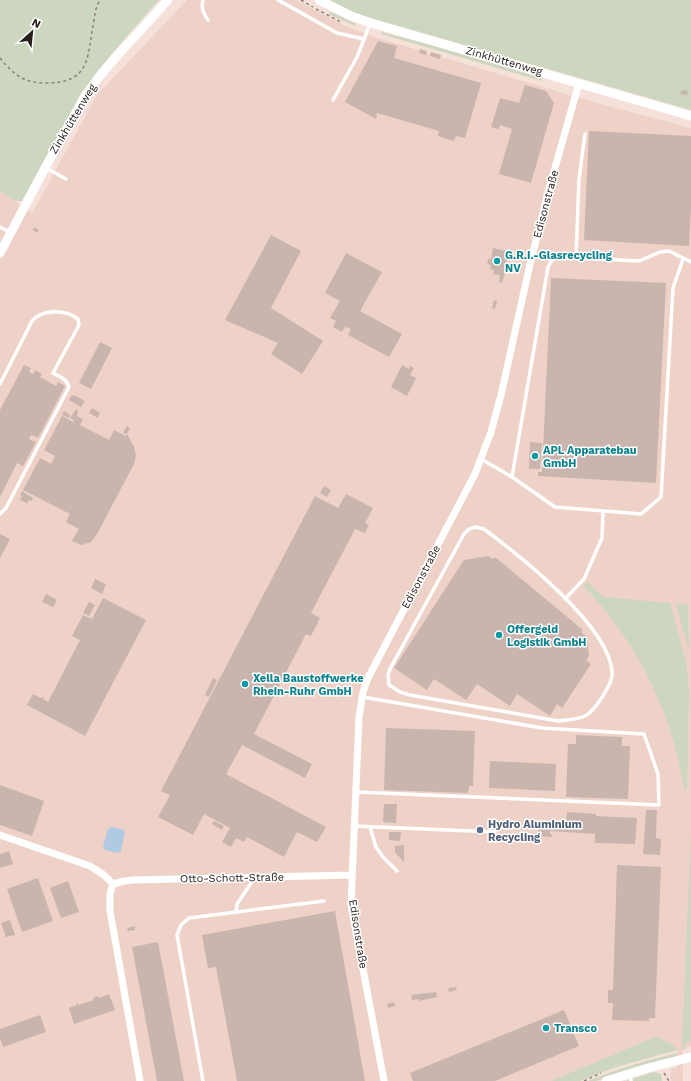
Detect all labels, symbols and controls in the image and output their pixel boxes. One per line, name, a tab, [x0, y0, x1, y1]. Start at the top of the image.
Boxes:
north arrow	[12, 12, 52, 52]
text: N	[30, 16, 43, 31]
street label: Zinkhüttenweg	[464, 44, 544, 78]
street label: Zinkhüttenweg	[47, 82, 99, 156]
street label: Edisonstraße	[531, 169, 561, 239]
place label: G.R.I.-Glasrecycling NV	[505, 249, 613, 275]
marker: G.R.I.-Glasrecycling NV	[492, 256, 502, 266]
place label: APL Apparatebau GmbH	[543, 444, 637, 470]
marker: APL Apparatebau GmbH	[530, 451, 540, 461]
street label: Edisonstraße	[399, 543, 443, 611]
place label: Offergeld Logistik GmbH	[507, 623, 586, 649]
marker: Offergeld Logistik GmbH	[494, 630, 504, 640]
place label: Xella Baustoffwerke Rhein-Ruhr GmbH	[253, 672, 364, 698]
marker: Xella Baustoffwerke Rhein-Ruhr GmbH	[240, 679, 250, 689]
place label: Hydro Aluminium Recycling	[488, 818, 582, 844]
marker: Hydro Aluminium Recycling	[475, 825, 485, 835]
street label: Otto-Schott-Straße	[180, 871, 284, 885]
street label: Edisonstraße	[346, 898, 370, 970]
place label: Transco	[554, 1022, 597, 1035]
marker: Transco	[541, 1023, 551, 1033]

